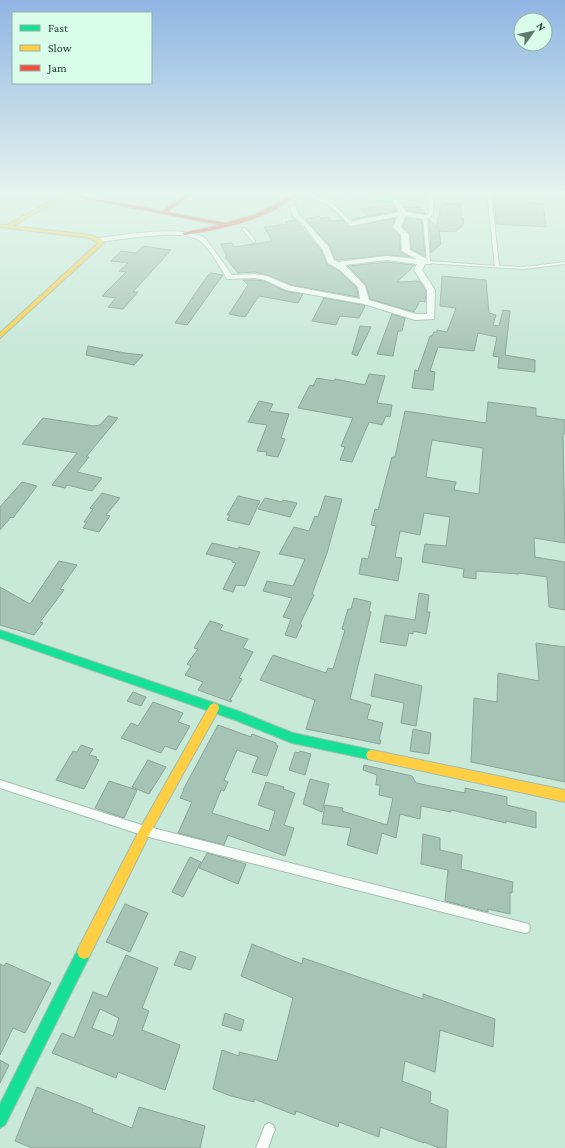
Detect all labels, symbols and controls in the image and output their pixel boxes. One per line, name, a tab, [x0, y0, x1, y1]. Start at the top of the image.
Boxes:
legend	[12, 12, 152, 84]
north arrow	[513, 12, 553, 52]
text: N	[534, 20, 549, 33]
text: Fast	[48, 21, 69, 35]
text: Slow	[48, 41, 72, 55]
text: Jam	[47, 61, 67, 75]

